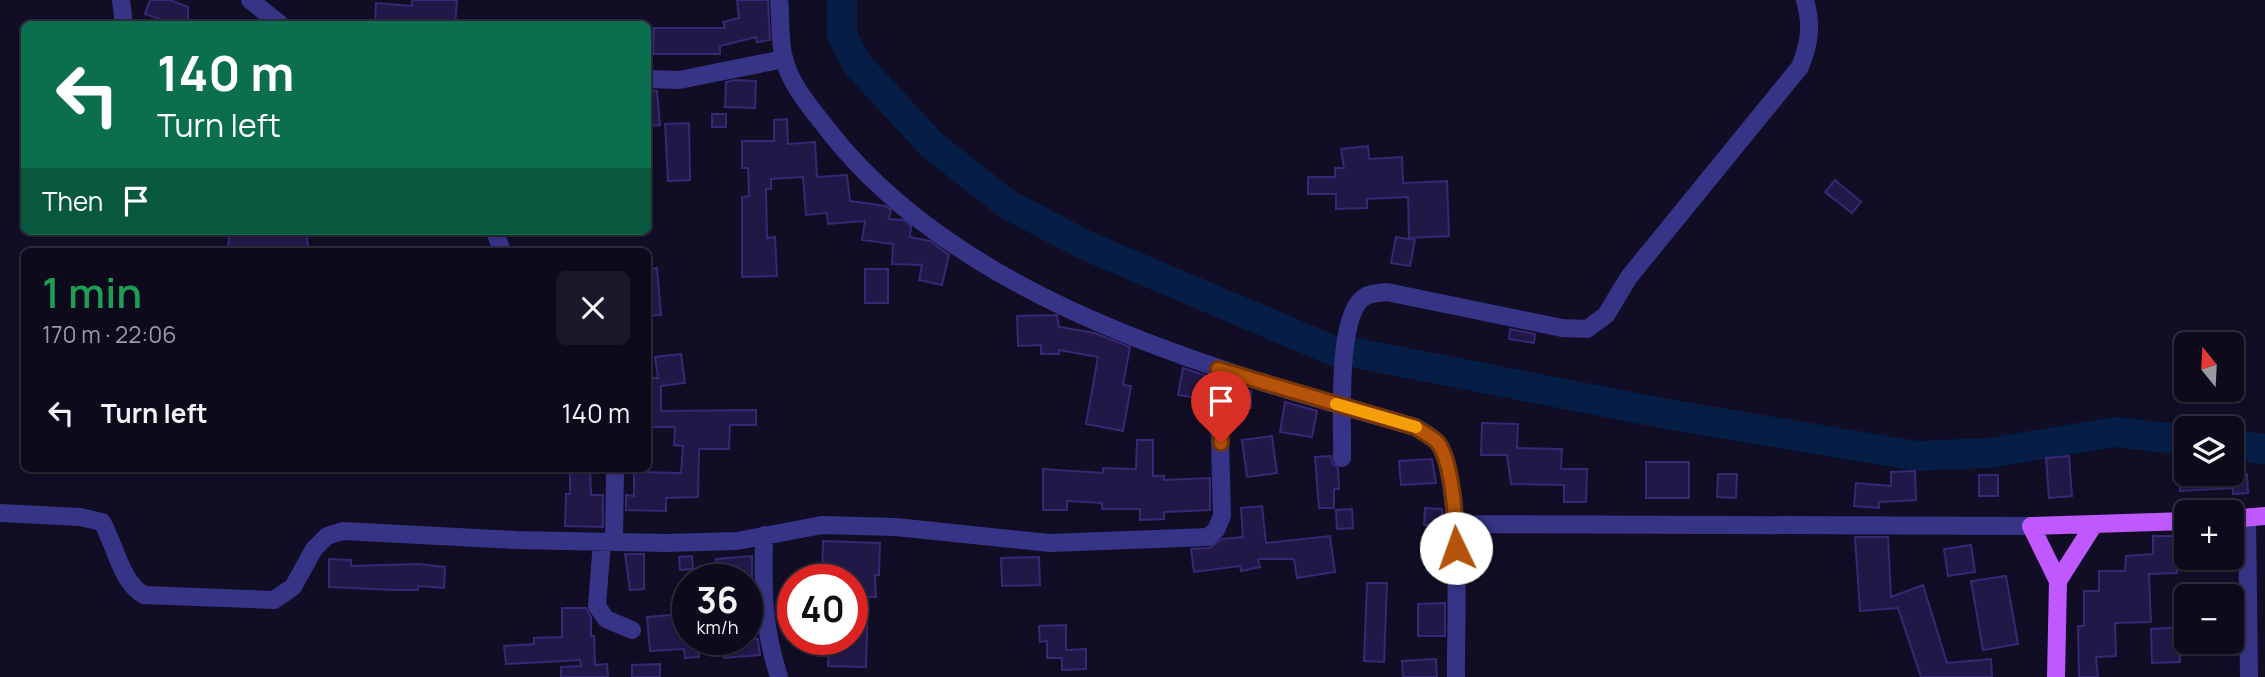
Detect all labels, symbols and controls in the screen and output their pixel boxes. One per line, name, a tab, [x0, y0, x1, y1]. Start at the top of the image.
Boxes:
text: 140 m	[157, 39, 294, 106]
icon: left	[42, 49, 133, 140]
text: Turn left	[157, 103, 281, 147]
icon: arrive	[117, 182, 155, 220]
text: Then	[42, 183, 103, 219]
text: 1 min	[42, 263, 142, 321]
button: close	[556, 271, 630, 345]
text: 170 m · 22:06	[42, 318, 176, 350]
north arrow	[2174, 332, 2244, 402]
map controls	[2174, 332, 2244, 654]
pin	[1191, 371, 1251, 443]
icon: arrive	[1202, 382, 1240, 420]
icon: left	[42, 394, 80, 432]
text: Turn left	[101, 395, 208, 431]
text: 140 m	[561, 395, 630, 431]
button: layers	[2174, 416, 2244, 486]
button: +	[2174, 500, 2244, 570]
position arrow	[1419, 511, 1493, 585]
speed limit sign: 40	[777, 564, 868, 655]
text: 36	[696, 576, 739, 624]
button: −	[2174, 584, 2244, 654]
text: km/h	[697, 615, 738, 639]

